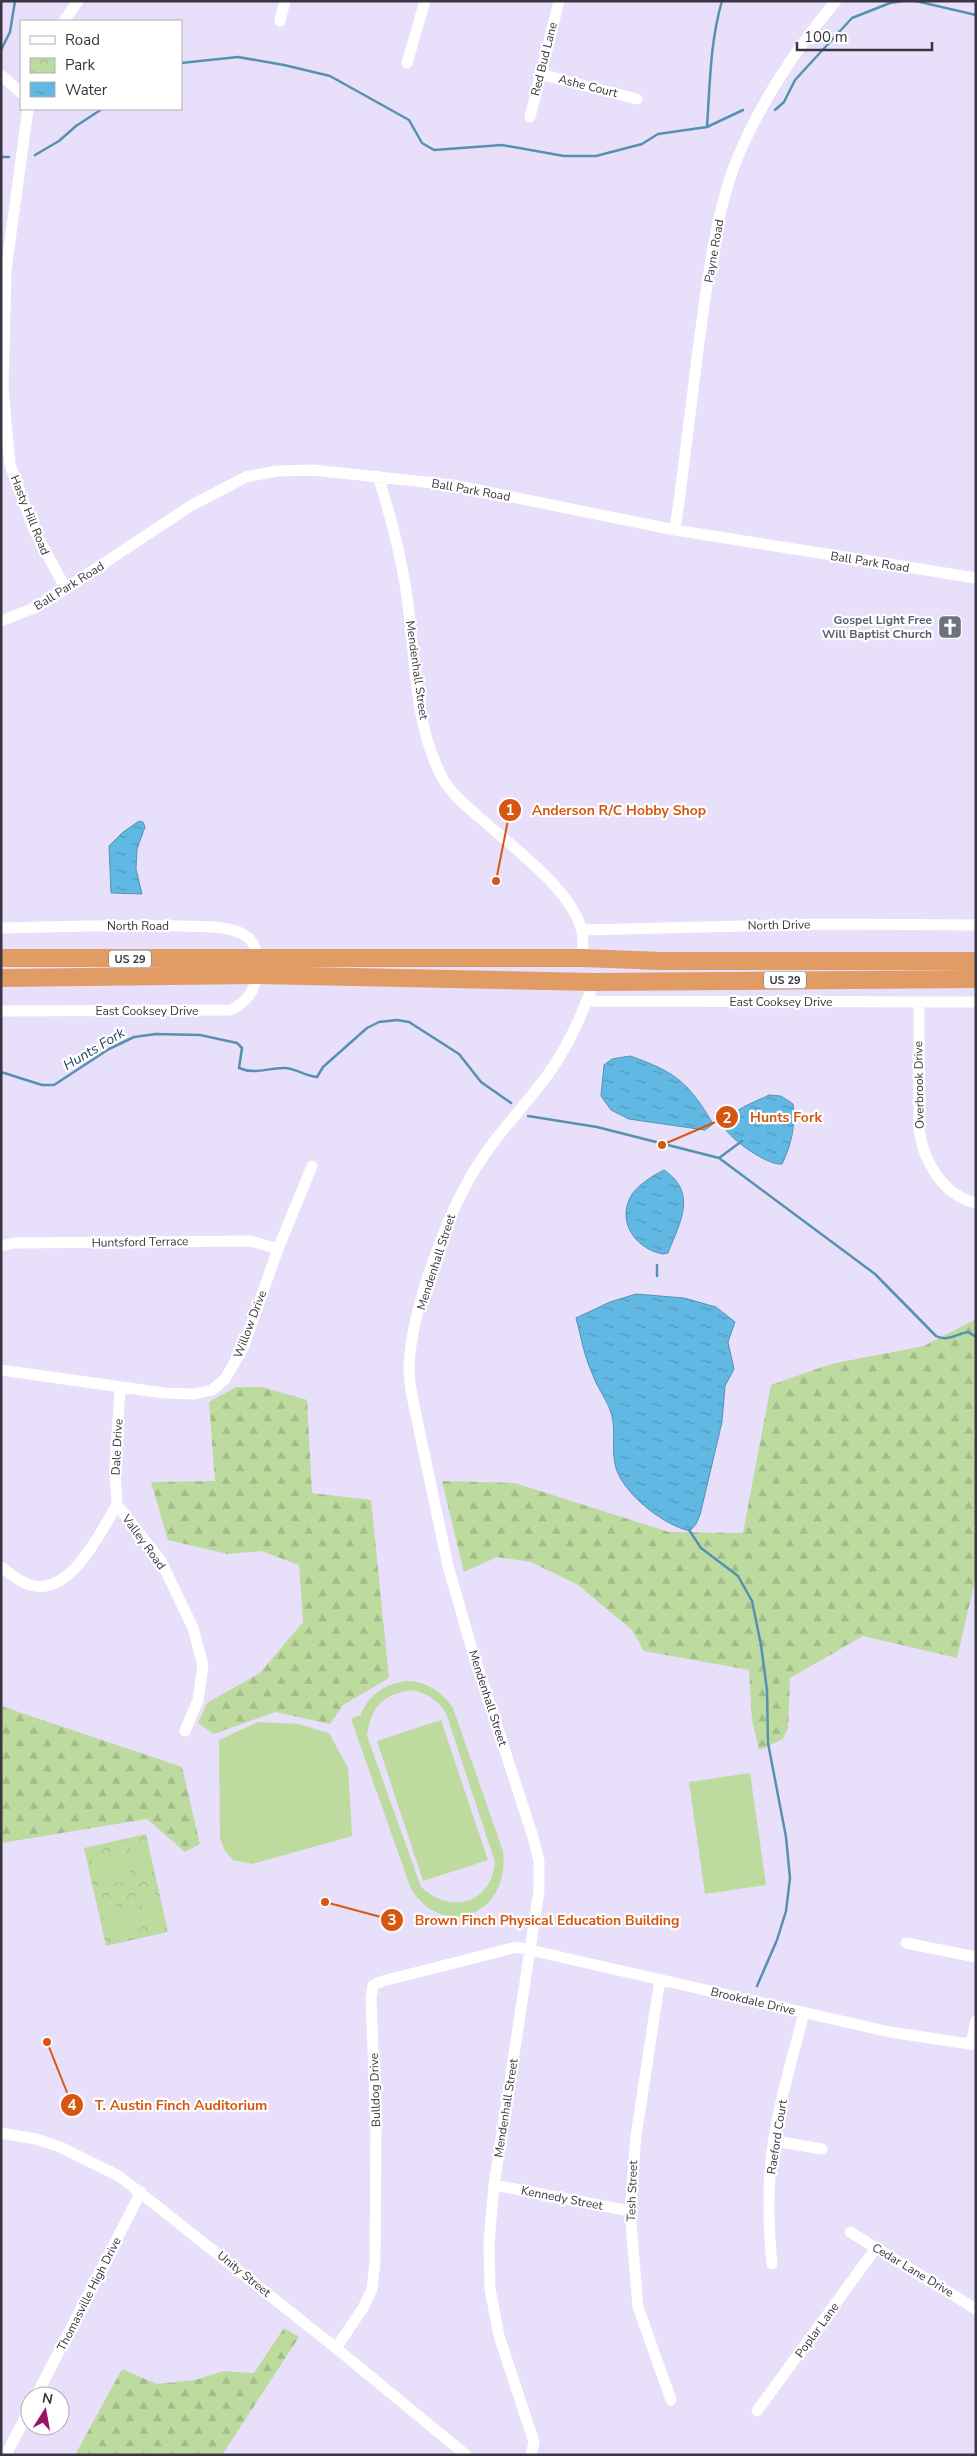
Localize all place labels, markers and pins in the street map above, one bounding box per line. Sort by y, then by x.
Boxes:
place label: Gospel Light Free Will Baptist Church [822,612,932,642]
church icon: Gospel Light Free Will Baptist Church [937,614,963,640]
callout: Anderson R/C Hobby Shop [497,796,717,825]
callout: Hunts Fork [715,1103,832,1132]
callout: Brown Finch Physical Education Building [379,1905,689,1934]
callout: T. Austin Finch Auditorium [60,2090,277,2119]

